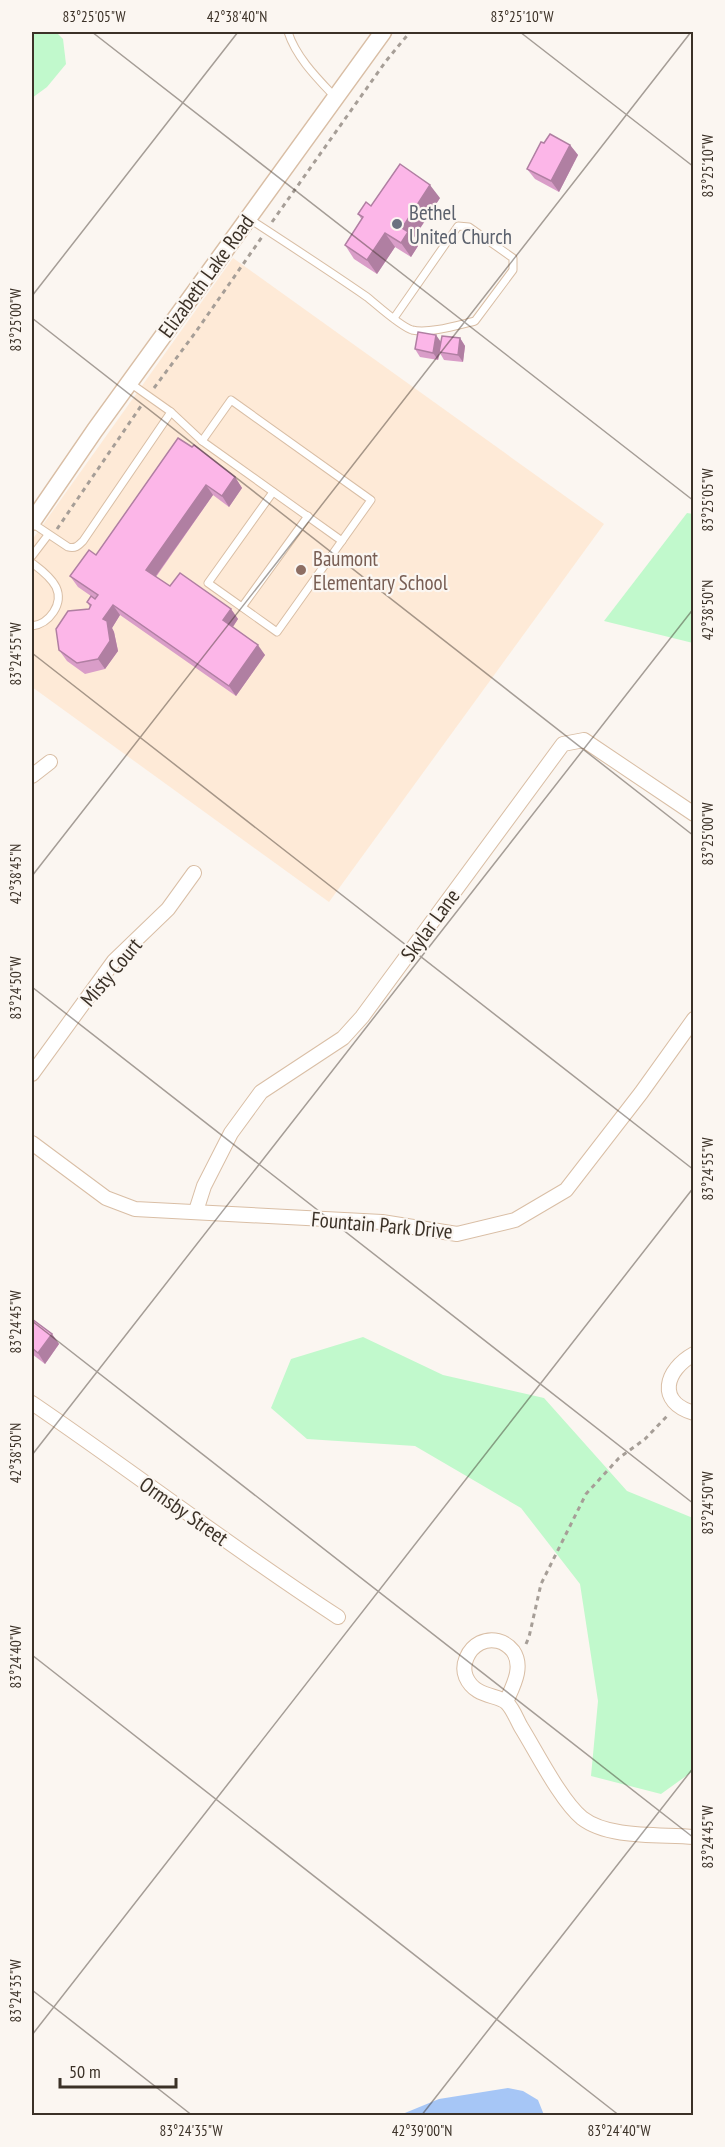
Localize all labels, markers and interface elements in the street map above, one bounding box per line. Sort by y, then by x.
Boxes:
text: 83°25'05"W [62,7,126,26]
text: 42°38'40"N [207,7,267,26]
text: 83°25'10"W [490,7,554,26]
text: 83°25'10"W [698,134,717,198]
place label: Bethel United Church [409,199,512,250]
street label: Elizabeth Lake Road [152,209,260,343]
marker: Bethel United Church [390,217,404,231]
text: 83°25'00"W [6,288,25,352]
text: 83°25'05"W [698,468,717,532]
place label: Baumont Elementary School [313,545,448,596]
marker: Baumont Elementary School [294,563,308,577]
text: 42°38'50"N [698,580,717,640]
text: 83°24'55"W [6,622,25,686]
text: 83°25'00"W [698,802,717,866]
text: 42°38'45"N [6,844,25,904]
street label: Skylar Lane [395,883,465,967]
street label: Misty Court [74,932,148,1012]
text: 83°24'50"W [6,956,25,1020]
text: 83°24'55"W [698,1137,717,1201]
street label: Fountain Park Drive [310,1205,454,1245]
text: 83°24'45"W [6,1290,25,1354]
text: 42°38'50"N [6,1423,25,1483]
street label: Ormsby Street [134,1471,234,1551]
text: 83°24'50"W [698,1471,717,1535]
text: 83°24'40"W [6,1625,25,1689]
text: 83°24'45"W [698,1805,717,1869]
text: 83°24'35"W [6,1959,25,2023]
scale bar [60,2051,176,2089]
text: 50 m [69,2060,101,2083]
text: 83°24'35"W [159,2121,223,2140]
text: 42°39'00"N [392,2121,452,2140]
text: 83°24'40"W [587,2121,651,2140]

